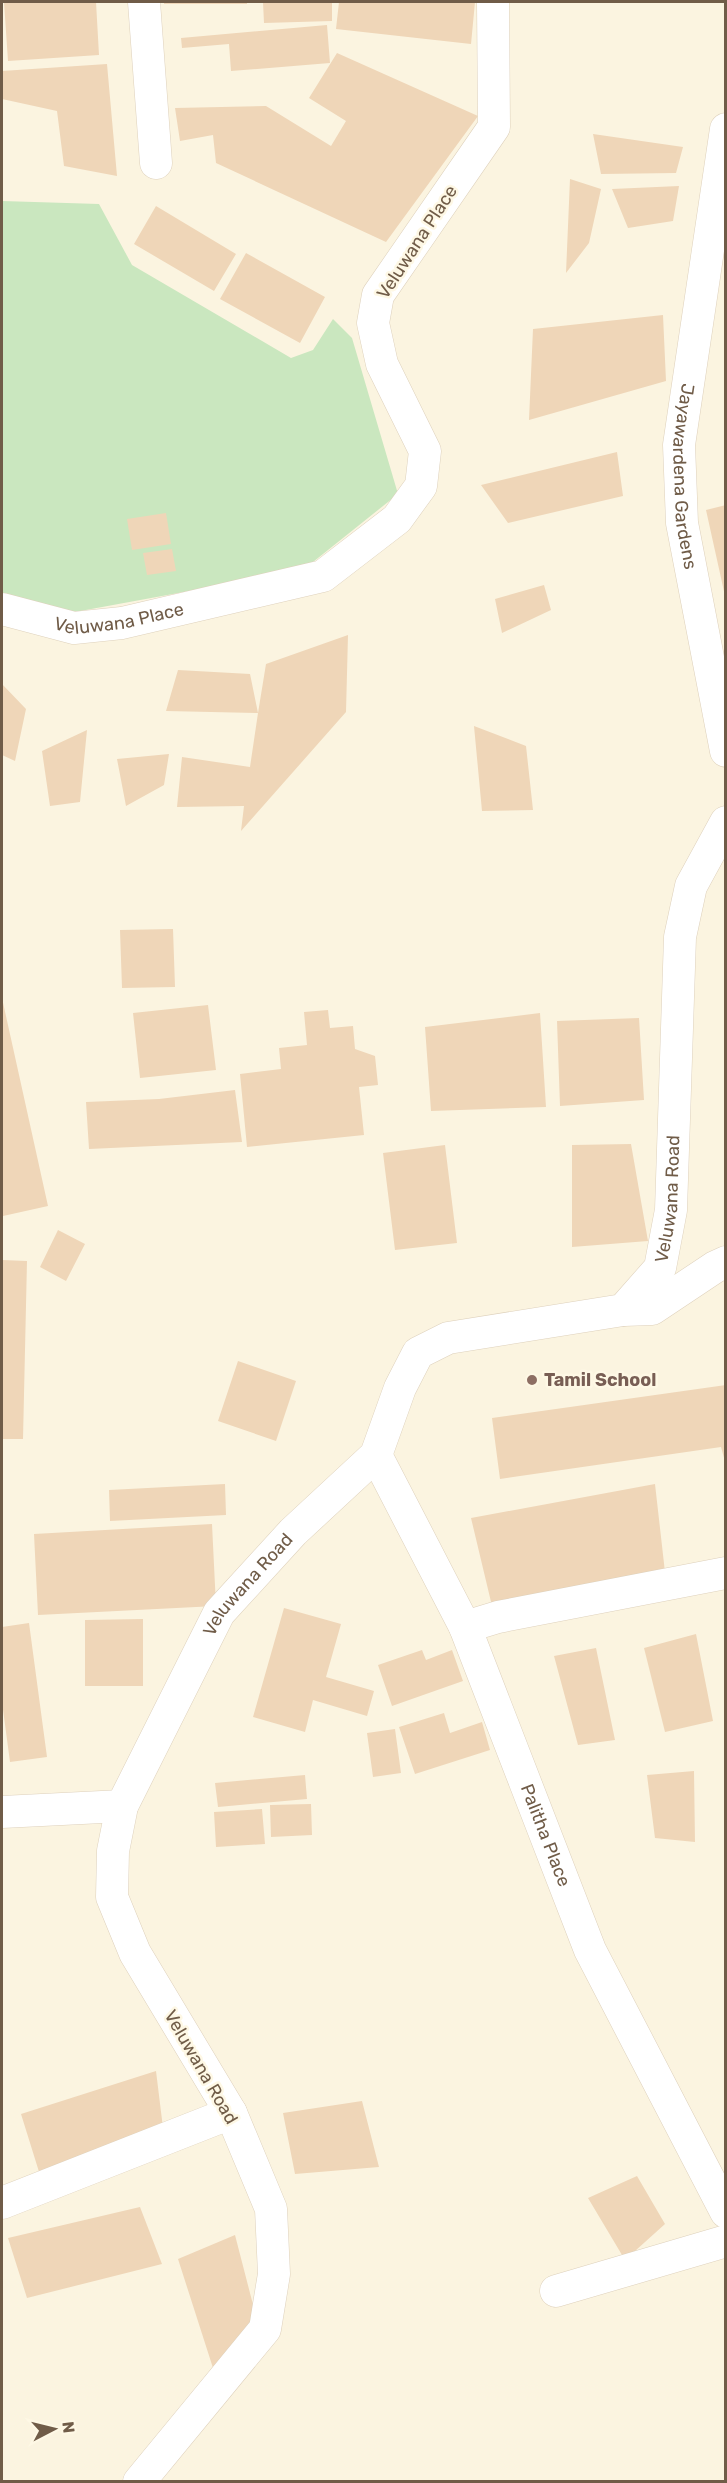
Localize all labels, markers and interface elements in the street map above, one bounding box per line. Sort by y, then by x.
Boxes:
street label: Veluwana Place [372,181,462,303]
street label: Jayawardena Gardens [668,382,702,571]
street label: Veluwana Place [52,598,186,639]
street label: Veluwana Road [650,1135,684,1265]
place label: Tamil School [544,1369,656,1391]
marker: Tamil School [525,1373,539,1387]
street label: Veluwana Road [198,1529,297,1640]
street label: Palitha Place [516,1781,575,1890]
street label: Veluwana Road [159,2006,243,2128]
north arrow [24,2399,84,2459]
text: N [58,2420,79,2434]

